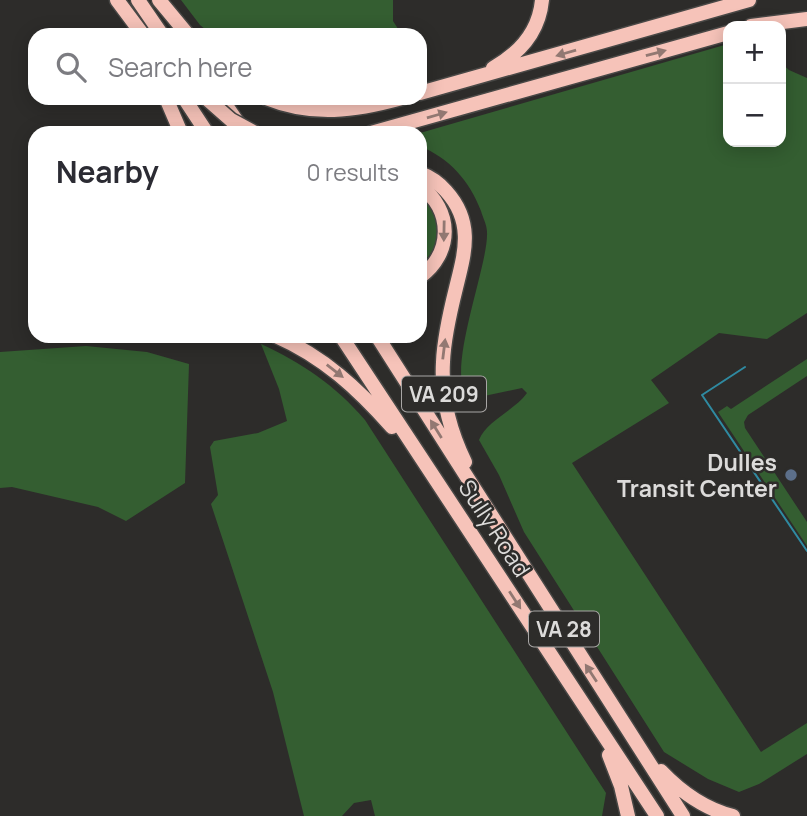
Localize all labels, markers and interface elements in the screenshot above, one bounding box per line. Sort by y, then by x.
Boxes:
map controls [723,21,786,147]
button: + [723,21,786,84]
search box [28,28,427,105]
one-way arrow [645,47,666,57]
icon: search [52,48,90,86]
one-way arrow [555,48,576,58]
text: Search here [108,49,253,85]
button: − [723,84,786,147]
one-way arrow [426,109,447,119]
text: Nearby [56,151,159,192]
text: 0 results [306,156,399,188]
one-way arrow [439,221,450,243]
one-way arrow [439,338,450,360]
one-way arrow [326,363,344,377]
road number: VA 209 [402,376,486,412]
one-way arrow [430,420,443,439]
place label: Dulles Transit Center [617,446,777,504]
marker: Dulles Transit Center [783,467,799,483]
street label: Sully Road [452,473,538,583]
one-way arrow [508,590,521,610]
road number: VA 28 [529,612,599,646]
one-way arrow [585,663,598,683]

